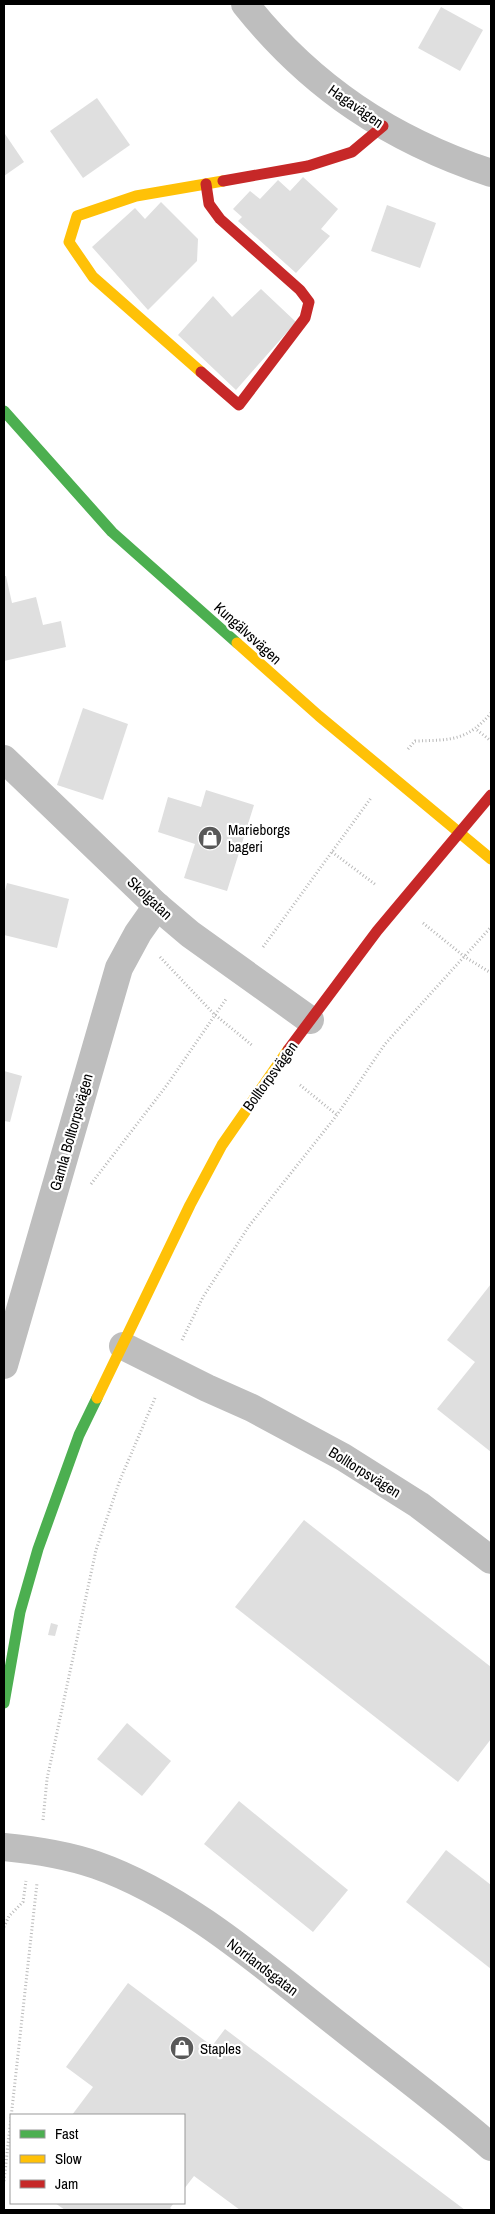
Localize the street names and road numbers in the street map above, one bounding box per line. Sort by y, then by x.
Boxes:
street label: Hagavägen [324,79,388,133]
street label: Kungälvsvägen [210,597,286,669]
street label: Skolgatan [123,872,177,924]
street label: Bolltorpsvägen [238,1037,302,1115]
street label: Gamla Bolltorpsvägen [44,1071,98,1193]
street label: Bolltorpsvägen [325,1442,405,1502]
street label: Norrlandsgatan [223,1933,303,2001]

